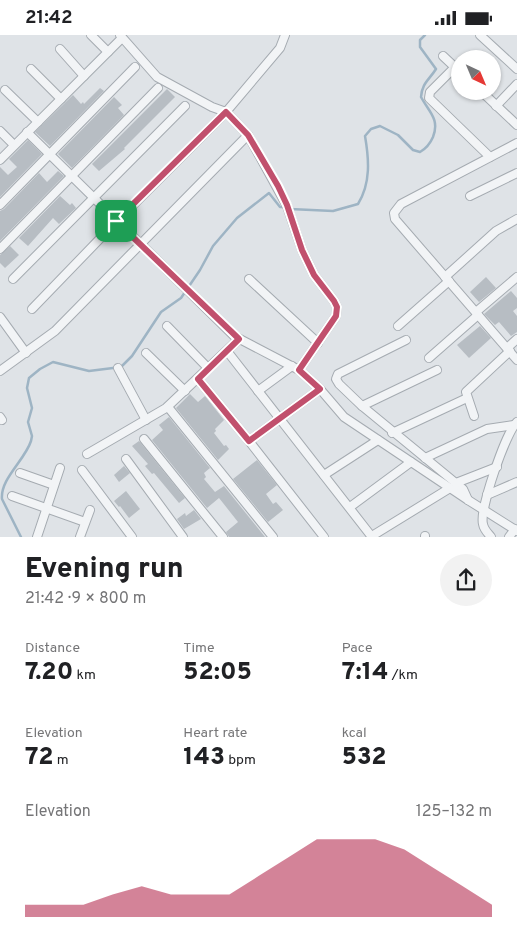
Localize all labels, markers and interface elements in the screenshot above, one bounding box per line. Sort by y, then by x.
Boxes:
text: 21:42 [25,6,73,30]
north arrow [451,50,501,100]
map controls [451,50,501,100]
pin [95,200,137,242]
icon: arrive [102,207,130,235]
text: Evening run [25,552,184,588]
button: share [440,554,492,606]
text: 21:42 · 9 × 800 m [25,589,146,609]
text: Distance [25,640,80,657]
text: Time [183,640,215,657]
text: Pace [342,640,372,657]
text: 7.20 [25,657,73,689]
text: 52:05 [183,657,252,689]
text: 7:14 [342,657,388,689]
text: km [73,667,96,684]
text: /km [388,667,418,684]
text: Elevation [25,725,83,742]
text: Heart rate [183,725,247,742]
text: kcal [342,725,367,742]
text: 72 [25,742,53,774]
text: 143 [183,742,225,774]
text: 532 [342,742,387,774]
text: m [53,752,69,769]
text: bpm [225,752,256,769]
text: Elevation [25,802,91,822]
text: 125–132 m [416,802,492,822]

